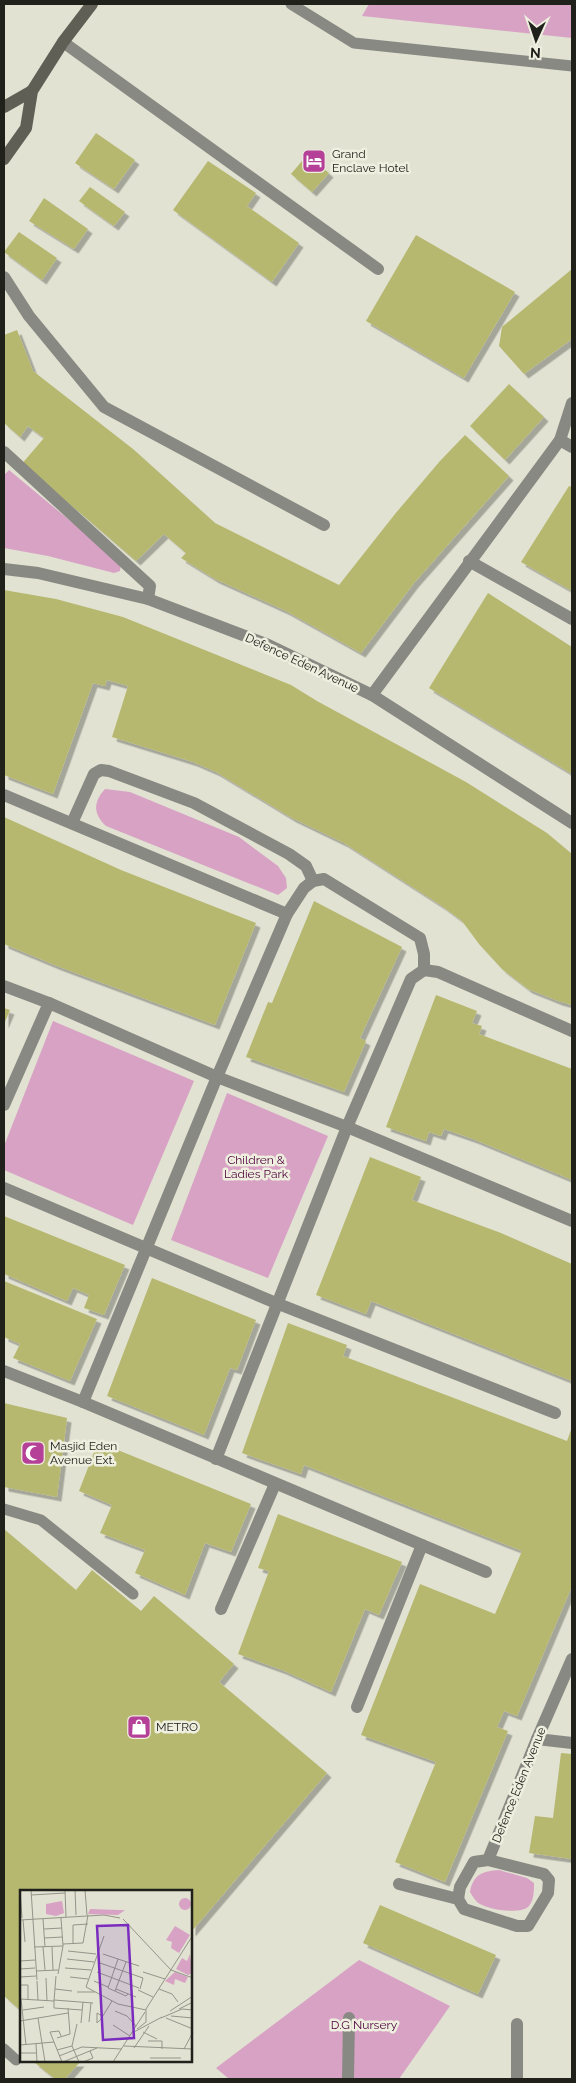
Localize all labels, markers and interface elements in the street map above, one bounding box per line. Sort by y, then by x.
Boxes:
north arrow [511,15,561,65]
text: N [530,45,541,61]
place label: Grand Enclave Hotel [332,147,409,175]
hotel icon: Grand Enclave Hotel [301,148,327,174]
street label: Defence Eden Avenue [243,631,361,695]
park label: Children & Ladies Park [224,1153,289,1181]
place label: Masjid Eden Avenue Ext. [50,1439,117,1467]
mosque icon: Masjid Eden Avenue Ext. [20,1440,46,1466]
shop icon: METRO [126,1714,152,1740]
place label: METRO [156,1720,198,1734]
street label: Defence Eden Avenue [489,1725,549,1845]
inset map [20,1890,192,2063]
park label: D.G Nursery [331,2018,398,2032]

